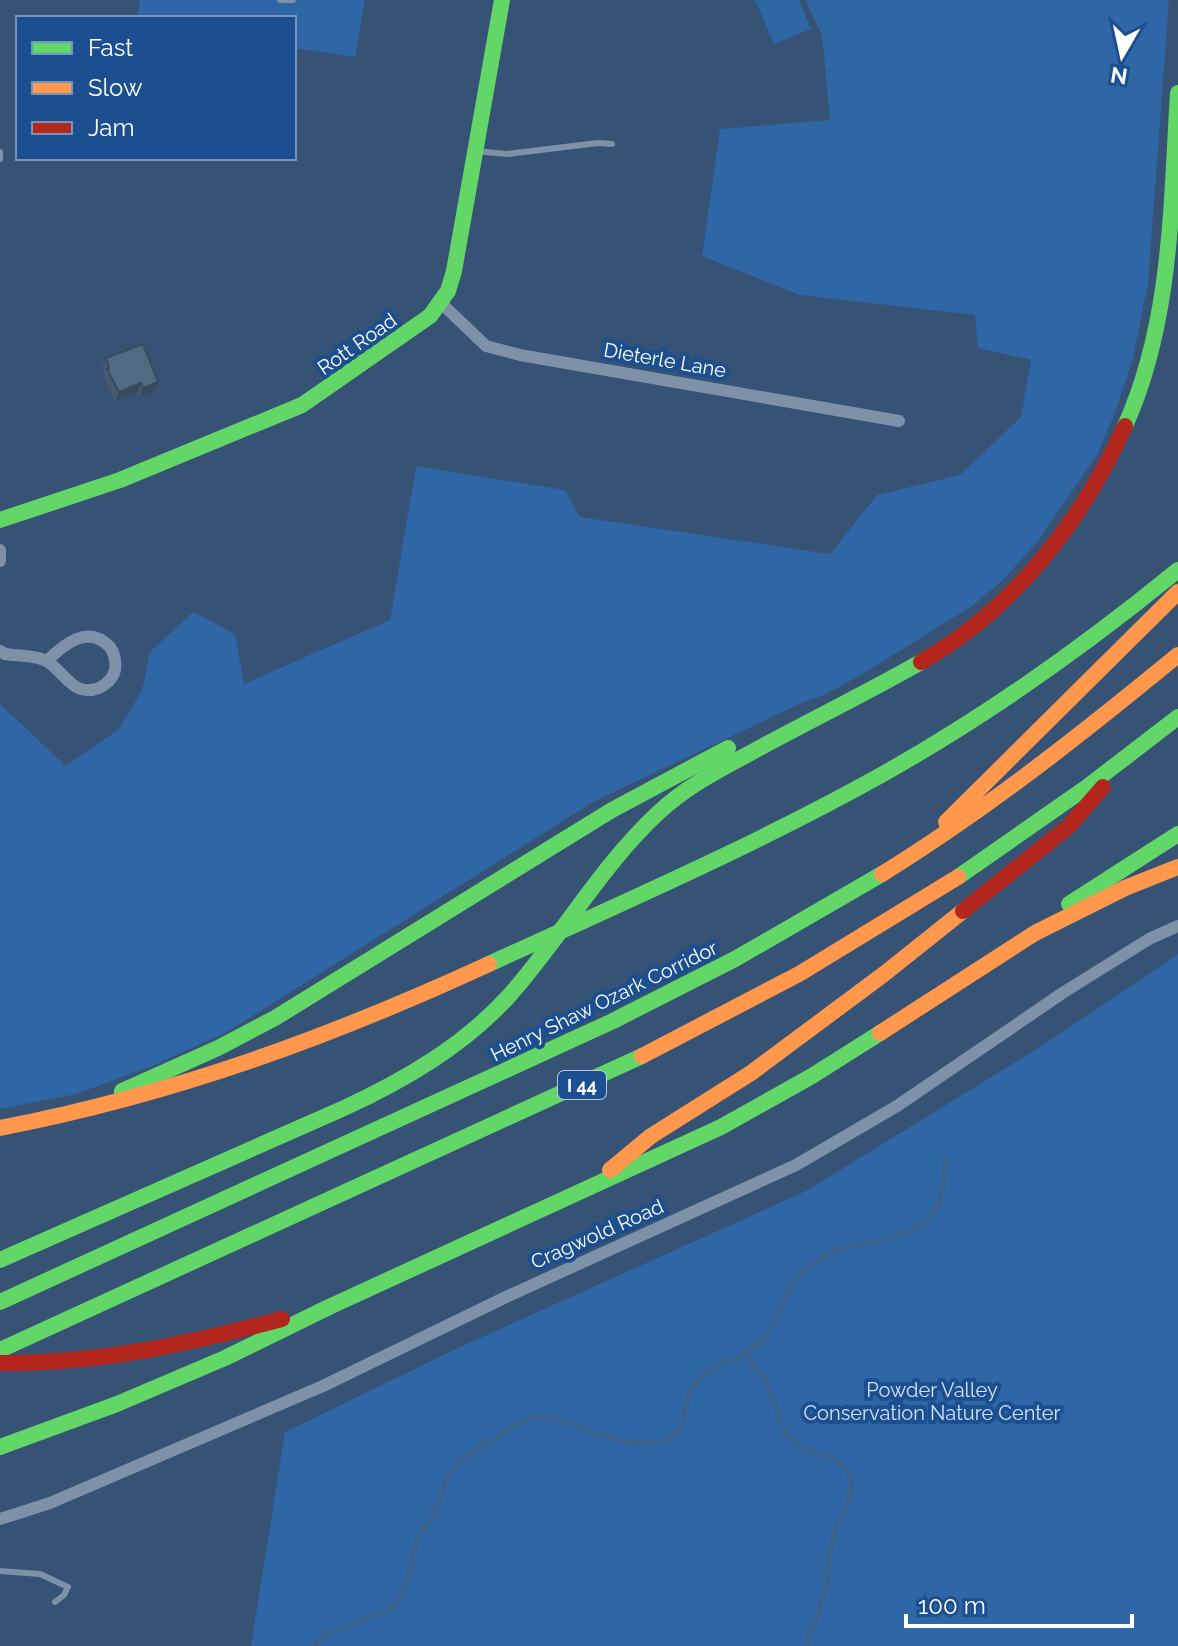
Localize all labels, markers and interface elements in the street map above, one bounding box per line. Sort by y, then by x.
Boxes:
legend [16,16,296,160]
north arrow [1082,16,1162,96]
text: Fast [88,33,133,62]
text: N [1109,62,1129,90]
text: Slow [88,73,143,102]
text: Jam [88,113,134,142]
street label: Rott Road [313,308,401,380]
street label: Dieterle Lane [602,337,728,383]
street label: Henry Shaw Ozark Corridor [487,936,721,1066]
road number: I 44 [558,1071,606,1099]
street label: Cragwold Road [527,1194,667,1274]
park label: Powder Valley Conservation Nature Center [803,1378,1061,1425]
scale bar [906,1578,1132,1628]
text: 100 m [918,1591,986,1620]

